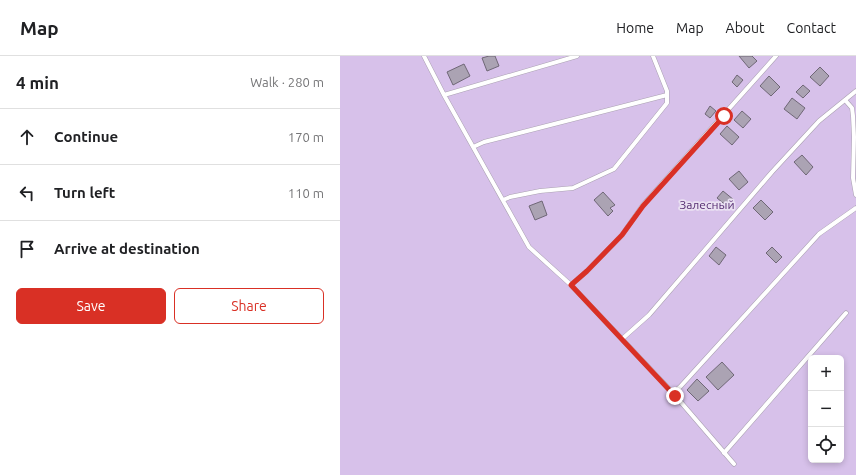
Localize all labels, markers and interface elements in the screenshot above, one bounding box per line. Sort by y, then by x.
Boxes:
text: Map [20,17,59,39]
text: Home [616,20,654,36]
text: Map [676,20,704,36]
text: About [726,20,765,36]
text: Contact [787,20,836,36]
text: 4 min [16,73,59,92]
text: Walk · 280 m [250,75,324,89]
route start [715,107,733,125]
icon: ahead [16,126,38,148]
text: Continue [54,128,118,145]
text: 170 m [288,130,324,144]
icon: left [16,182,38,204]
text: Turn left [54,184,115,201]
text: 110 m [288,186,324,200]
park label: Залесный [679,198,735,211]
icon: arrive [16,238,38,260]
text: Arrive at destination [54,240,200,257]
button: Save [16,288,166,324]
button: Share [174,288,324,324]
map controls [808,355,844,463]
button: + [808,355,844,391]
route end [666,387,684,405]
button: − [808,391,844,427]
button: locate [808,427,844,463]

